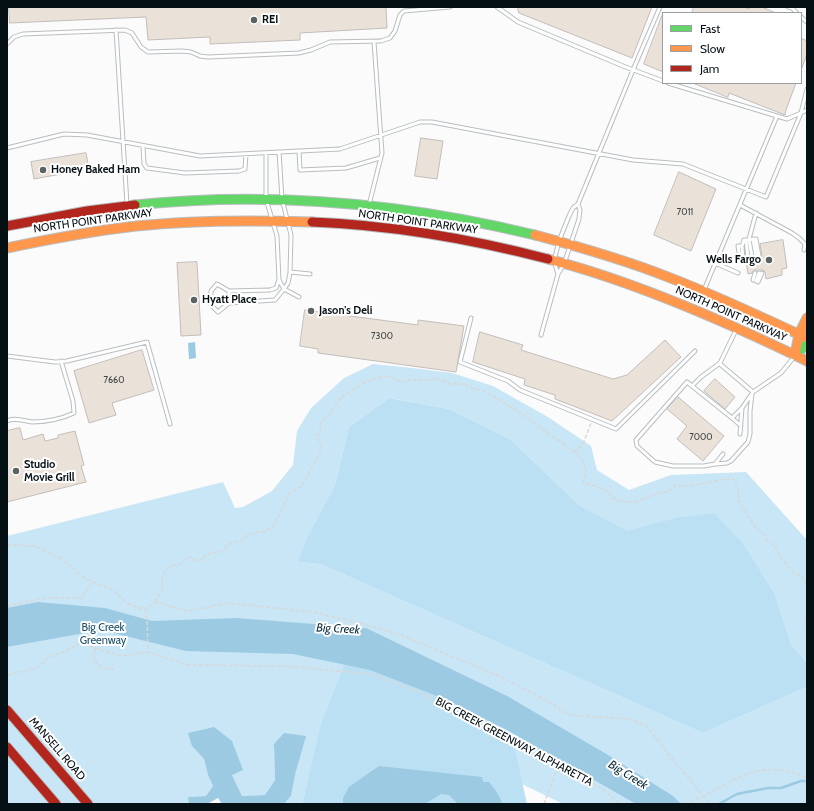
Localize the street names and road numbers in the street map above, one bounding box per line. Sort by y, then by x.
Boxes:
street label: NORTH POINT PARKWAY [33,206,153,236]
street label: NORTH POINT PARKWAY [358,207,478,237]
street label: NORTH POINT PARKWAY [673,284,789,344]
street label: BIG CREEK GREENWAY ALPHARETTA [433,695,595,789]
street label: MANSELL ROAD [26,715,88,783]

